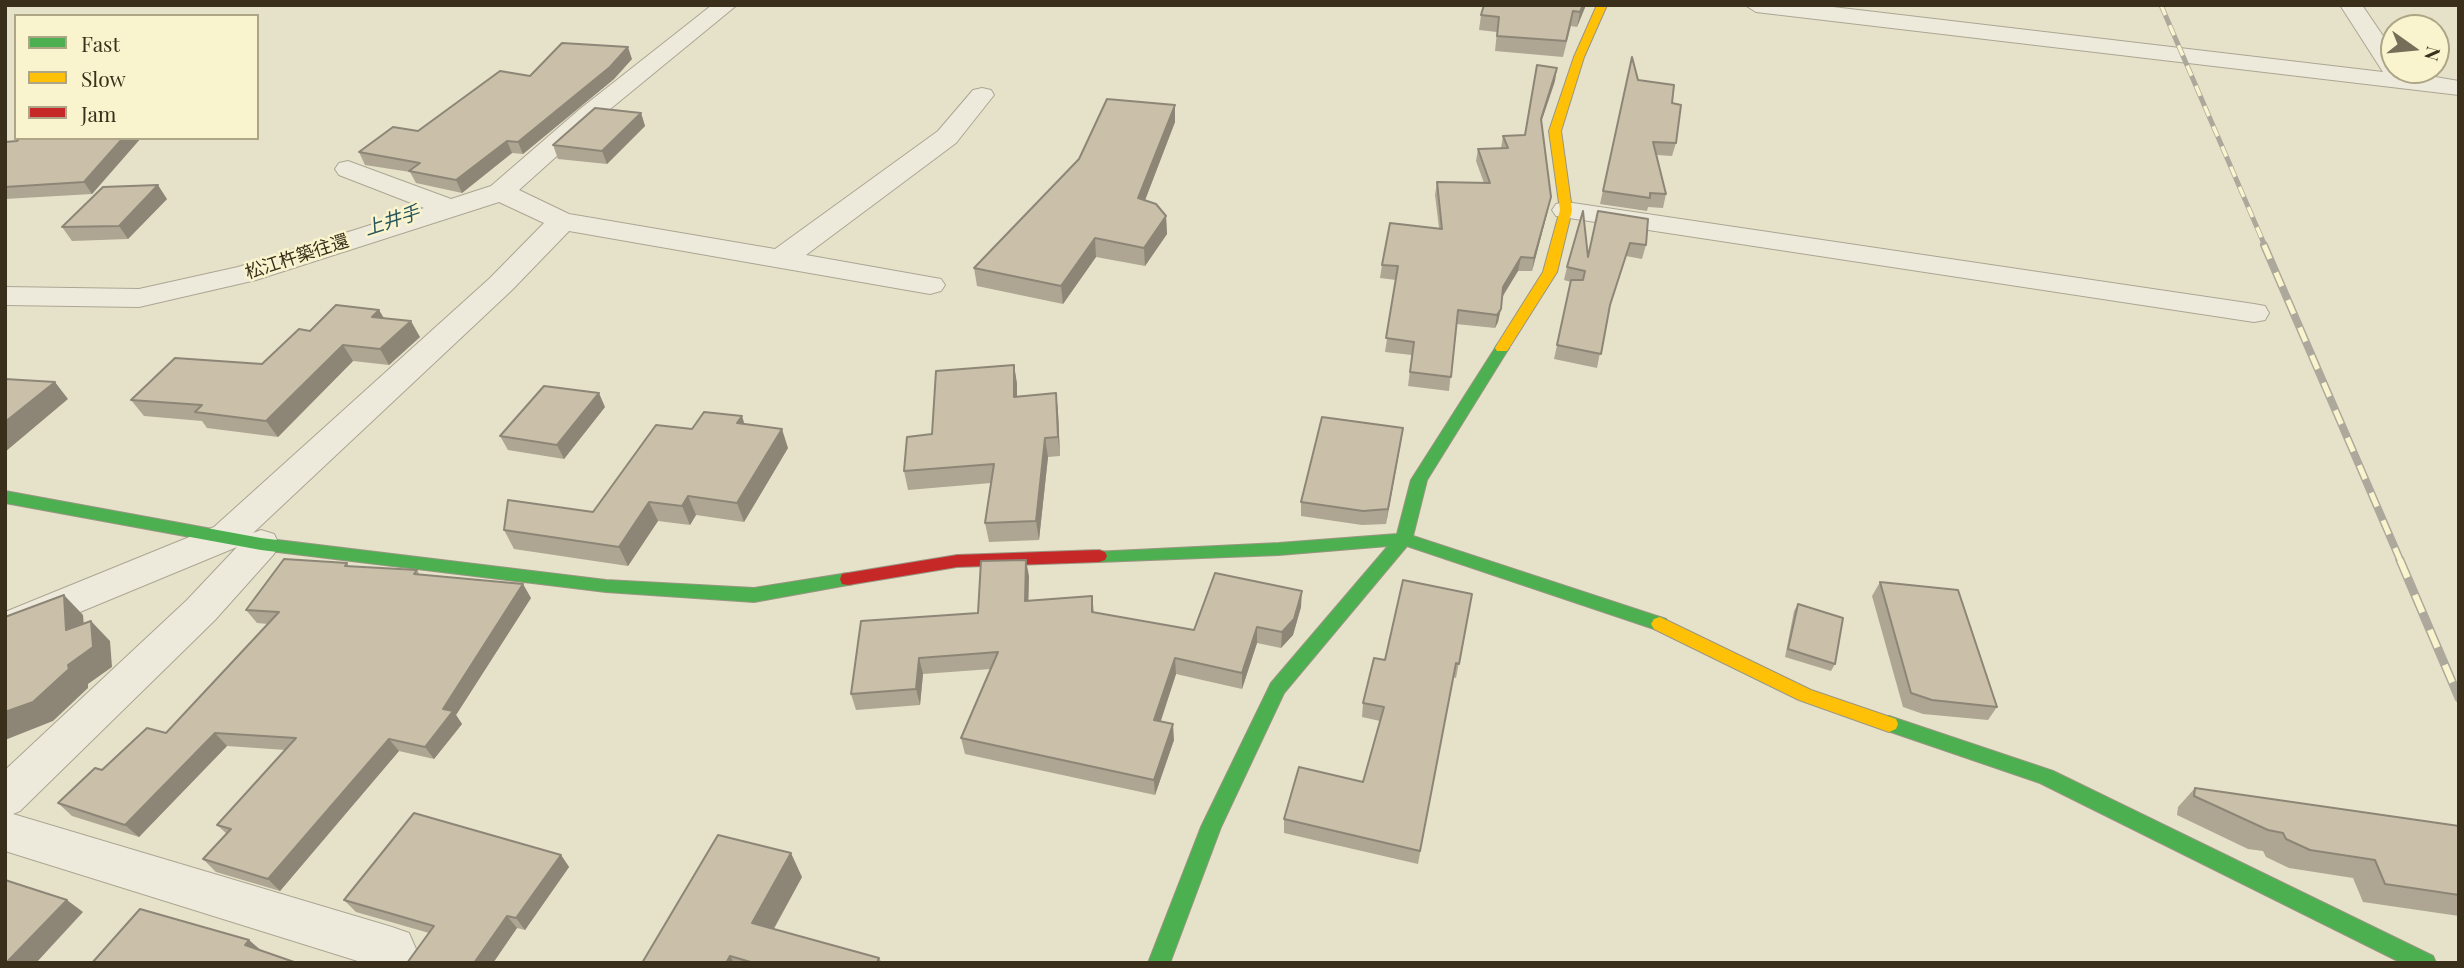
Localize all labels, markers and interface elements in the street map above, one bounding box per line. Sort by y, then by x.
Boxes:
legend [14,14,259,140]
north arrow [2380,14,2450,84]
text: Fast [81,29,120,57]
text: N [2419,44,2448,64]
text: Slow [81,64,126,92]
text: Jam [81,99,117,127]
water label: 上井手 [361,201,423,241]
street label: 松江杵築往還 [242,230,352,284]

